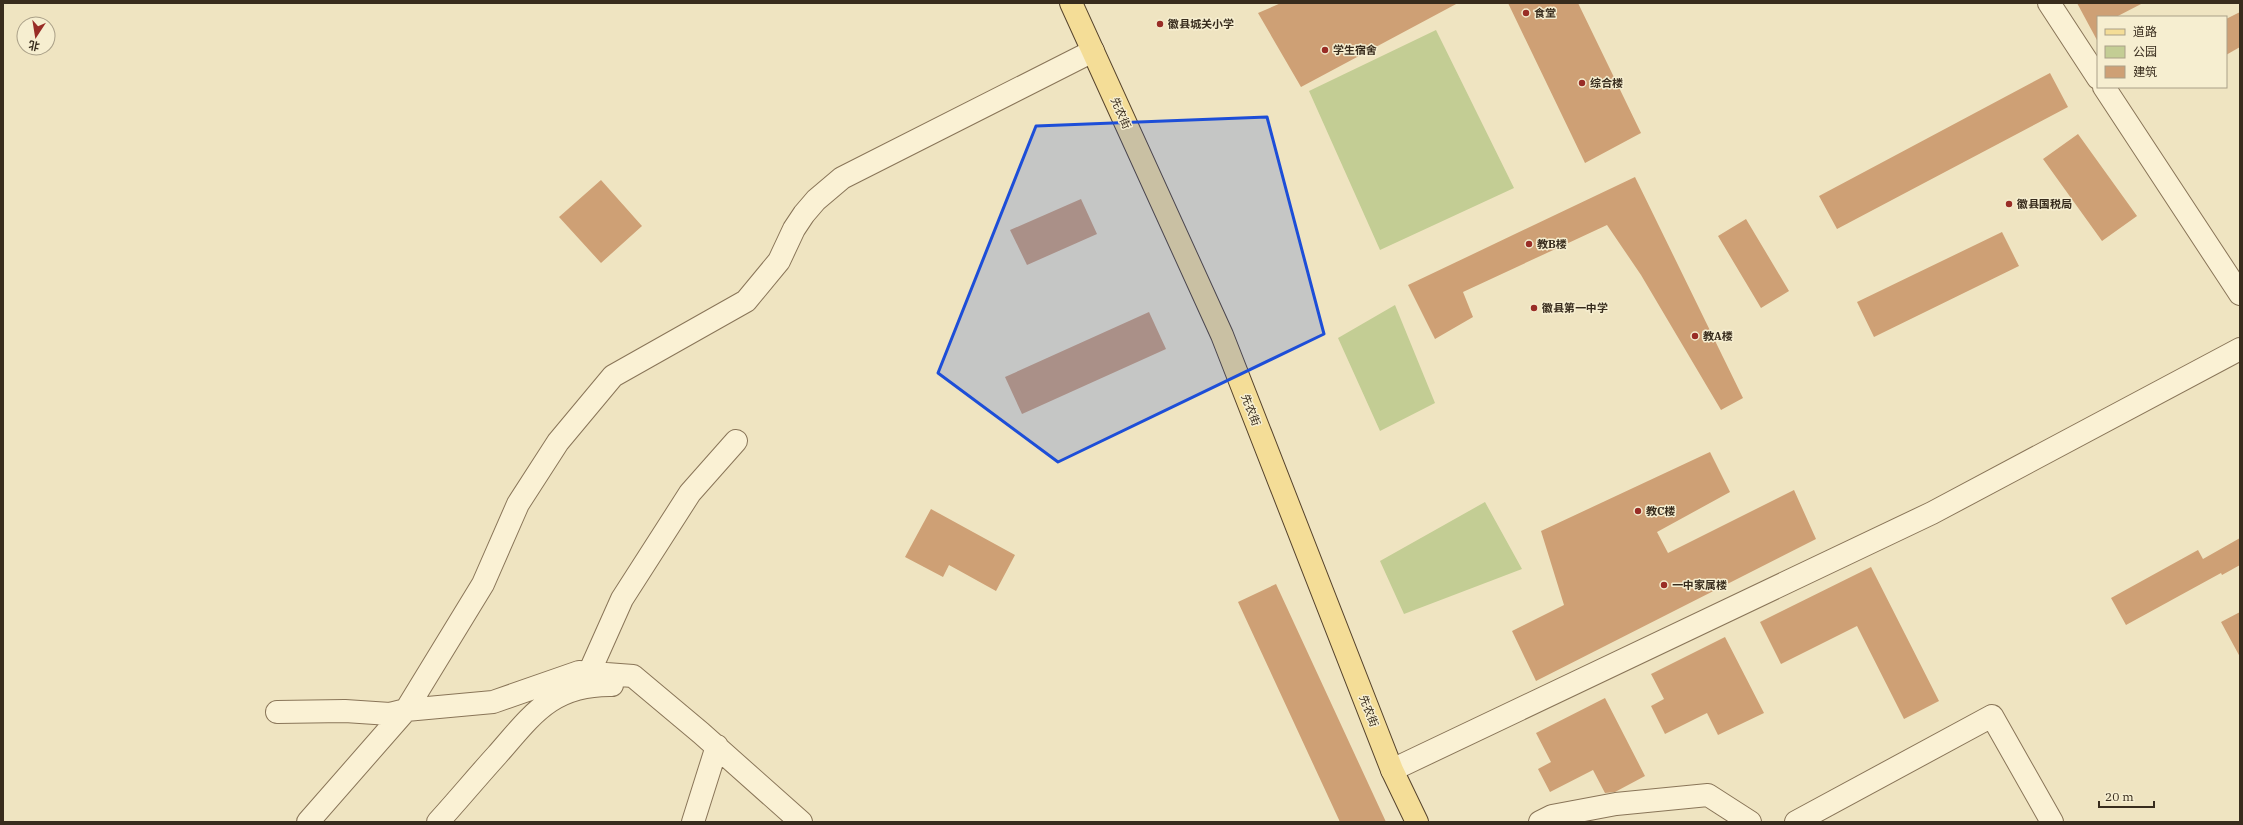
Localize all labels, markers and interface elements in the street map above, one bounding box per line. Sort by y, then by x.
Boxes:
place label: 食堂 [1534,6,1556,20]
marker: 食堂 [1521,8,1531,18]
north arrow [16,16,56,56]
legend [2097,16,2227,88]
place label: 徽县城关小学 [1167,17,1234,31]
marker: 徽县城关小学 [1155,19,1165,29]
text: 道路 [2133,24,2157,39]
text: 北 [27,38,41,54]
place label: 学生宿舍 [1333,43,1377,57]
text: 公园 [2133,44,2157,59]
marker: 学生宿舍 [1320,45,1330,55]
text: 建筑 [2133,64,2157,79]
place label: 综合楼 [1590,76,1623,90]
marker: 综合楼 [1577,78,1587,88]
street label: 先农街 [1108,95,1134,131]
place label: 徽县国税局 [2016,197,2072,211]
marker: 徽县国税局 [2004,199,2014,209]
place label: 教B楼 [1537,237,1567,251]
marker: 教B楼 [1524,239,1534,249]
place label: 徽县第一中学 [1541,301,1608,315]
marker: 徽县第一中学 [1529,303,1539,313]
place label: 教A楼 [1703,329,1733,343]
marker: 教A楼 [1690,331,1700,341]
street label: 先农街 [1239,392,1263,428]
place label: 教C楼 [1646,504,1675,518]
marker: 教C楼 [1633,506,1643,516]
place label: 一中家属楼 [1672,578,1727,592]
marker: 一中家属楼 [1659,580,1669,590]
street label: 先农街 [1357,693,1381,729]
scale bar [2099,783,2154,809]
text: 20 m [2105,789,2134,804]

